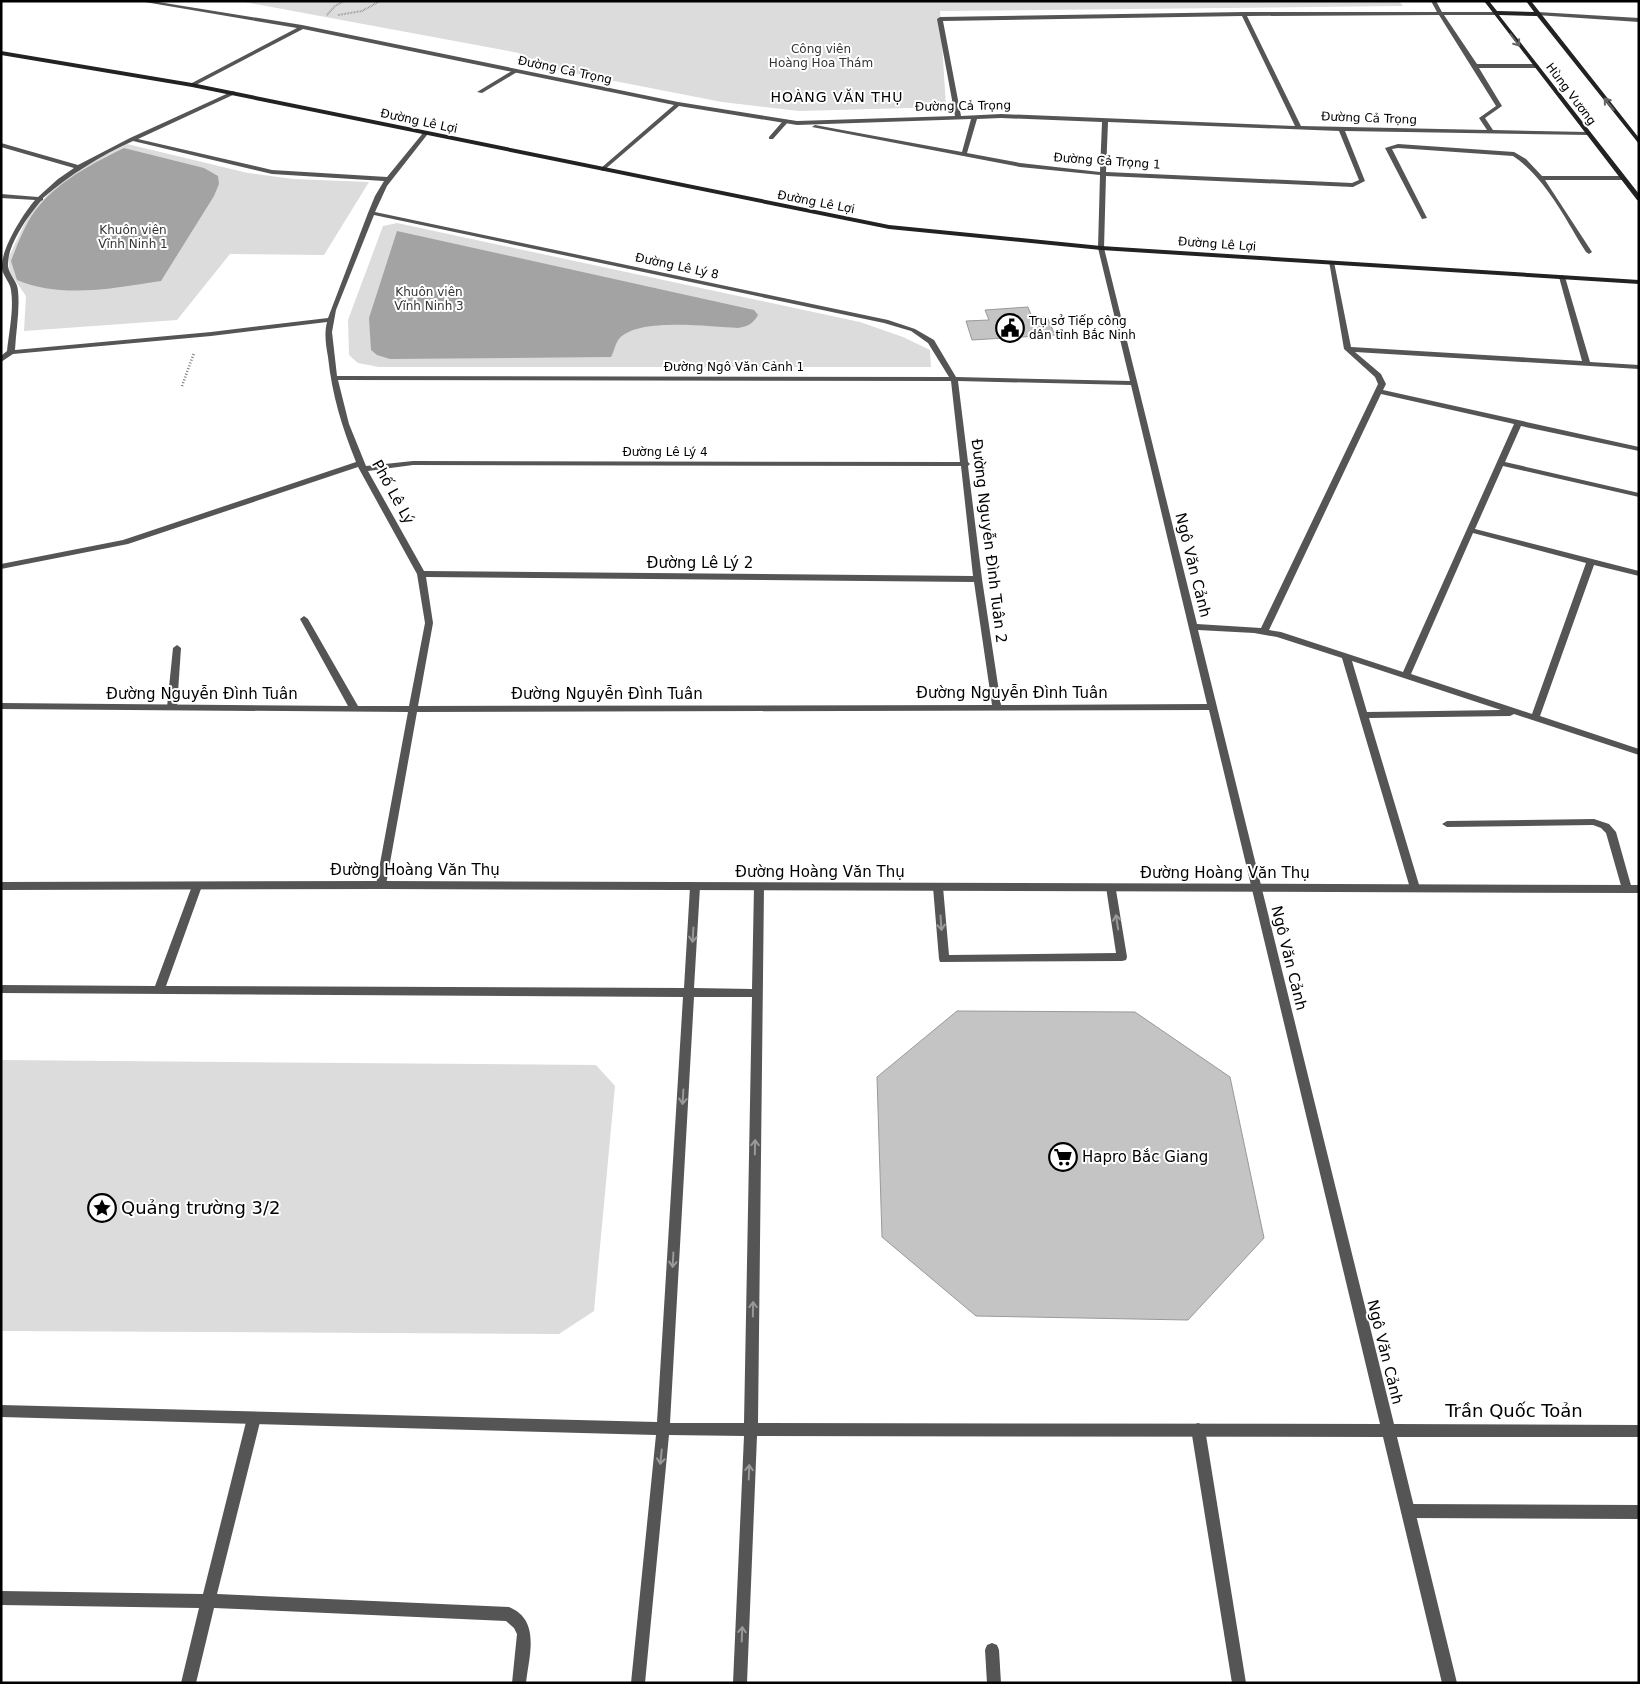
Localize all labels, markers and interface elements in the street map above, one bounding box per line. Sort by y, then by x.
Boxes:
one-way arrow [1510,33,1521,46]
park label: Công viên Hoàng Hoa Thám [769,42,873,70]
street label: Đường Cả Trọng [517,53,613,87]
street label: Hùng Vương [1543,60,1599,128]
district label: HOÀNG VĂN THỤ [770,88,904,105]
street label: Đường Cả Trọng [915,98,1011,114]
one-way arrow [1603,98,1614,111]
street label: Đường Lê Lợi [379,106,459,136]
street label: Đường Cả Trọng [1321,109,1417,127]
street label: Đường Cả Trọng 1 [1053,150,1161,172]
street label: Đường Lê Lợi [776,188,856,216]
park label: Khuôn viên Vĩnh Ninh 1 [98,223,168,251]
street label: Đường Lê Lợi [1177,234,1257,254]
street label: Đường Lê Lý 8 [634,250,720,282]
park label: Khuôn viên Vĩnh Ninh 3 [394,285,464,313]
public building icon: Trụ sở Tiếp công dân tỉnh Bắc Ninh [995,313,1025,343]
place label: Trụ sở Tiếp công dân tỉnh Bắc Ninh [1028,314,1136,342]
street label: Đường Ngô Văn Cảnh 1 [664,360,804,374]
street label: Đường Nguyễn Đình Tuân 2 [968,438,1010,644]
street label: Đường Lê Lý 4 [622,445,708,459]
street label: Phố Lê Lý [368,457,418,527]
street label: Ngô Văn Cảnh [1171,511,1215,619]
street label: Đường Lê Lý 2 [647,554,753,572]
street label: Đường Nguyễn Đình Tuân [916,684,1108,702]
street label: Đường Nguyễn Đình Tuân [106,685,298,703]
street label: Đường Nguyễn Đình Tuân [511,685,703,703]
street label: Đường Hoàng Văn Thụ [330,861,500,879]
street label: Đường Hoàng Văn Thụ [735,863,905,881]
street label: Đường Hoàng Văn Thụ [1140,864,1310,882]
street label: Ngô Văn Cảnh [1267,904,1311,1012]
one-way arrow [936,915,946,931]
one-way arrow [1111,915,1121,931]
one-way arrow [688,927,697,943]
one-way arrow [679,1089,688,1105]
one-way arrow [750,1139,760,1156]
supermarket icon: Hapro Bắc Giang [1048,1142,1078,1172]
place label: Hapro Bắc Giang [1082,1148,1208,1166]
place icon: Quảng trường 3/2 [87,1193,117,1223]
place label: Quảng trường 3/2 [121,1197,281,1218]
one-way arrow [669,1251,678,1267]
street label: Ngô Văn Cảnh [1363,1298,1407,1406]
one-way arrow [748,1301,758,1318]
street label: Trần Quốc Toản [1444,1400,1583,1421]
one-way arrow [656,1448,665,1464]
one-way arrow [745,1464,754,1480]
one-way arrow [738,1626,747,1642]

